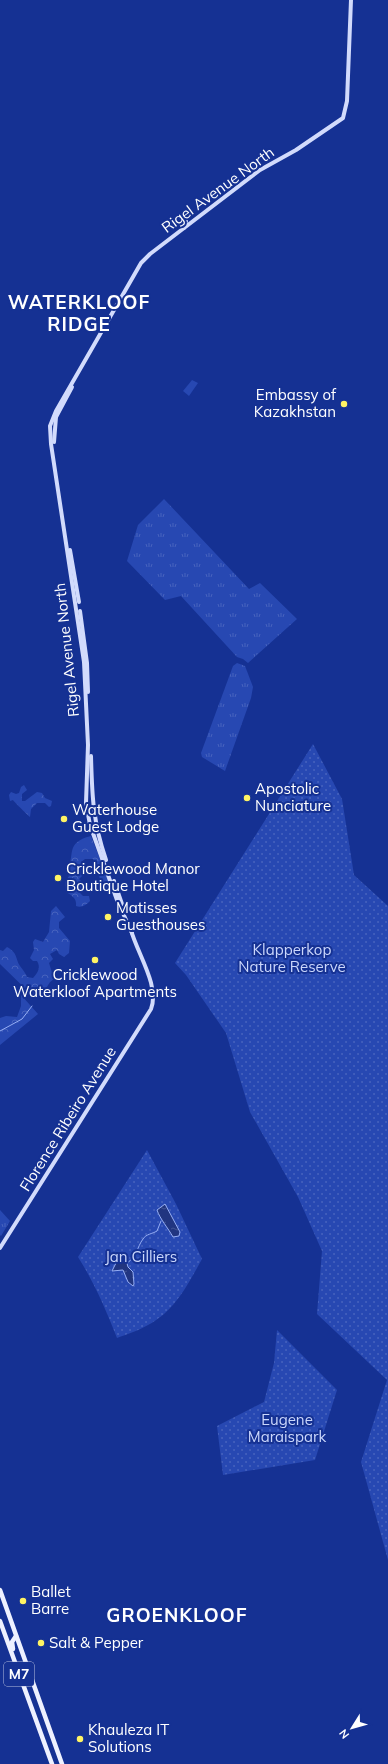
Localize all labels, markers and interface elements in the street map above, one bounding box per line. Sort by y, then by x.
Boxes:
street label: Rigel Avenue North [158,142,278,237]
district label: WATERKLOOF RIDGE [8,290,150,336]
place label: Embassy of Kazakhstan [254,385,337,421]
marker: Embassy of Kazakhstan [339,399,349,409]
street label: Rigel Avenue North [50,582,83,718]
place label: Apostolic Nunciature [255,779,331,815]
marker: Apostolic Nunciature [242,793,252,803]
place label: Waterhouse Guest Lodge [72,800,159,836]
marker: Waterhouse Guest Lodge [59,814,69,824]
place label: Cricklewood Manor Boutique Hotel [66,859,200,895]
marker: Cricklewood Manor Boutique Hotel [53,873,63,883]
place label: Matisses Guesthouses [116,898,205,934]
marker: Matisses Guesthouses [103,912,113,922]
park label: Klapperkop Nature Reserve [238,940,346,976]
marker: Cricklewood Waterkloof Apartments [90,955,100,965]
place label: Cricklewood Waterkloof Apartments [13,965,177,1001]
street label: Florence Ribeiro Avenue [15,1043,120,1195]
park label: Jan Cilliers [105,1247,177,1266]
park label: Eugene Maraispark [248,1410,326,1446]
place label: Ballet Barre [31,1582,71,1618]
marker: Ballet Barre [18,1596,28,1606]
district label: GROENKLOOF [106,1603,248,1627]
place label: Salt & Pepper [49,1633,144,1652]
marker: Salt & Pepper [36,1638,46,1648]
road number: M7 [4,1662,34,1686]
north arrow [332,1708,372,1748]
place label: Khauleza IT Solutions [88,1720,169,1756]
text: N [336,1726,352,1742]
marker: Khauleza IT Solutions [75,1734,85,1744]

